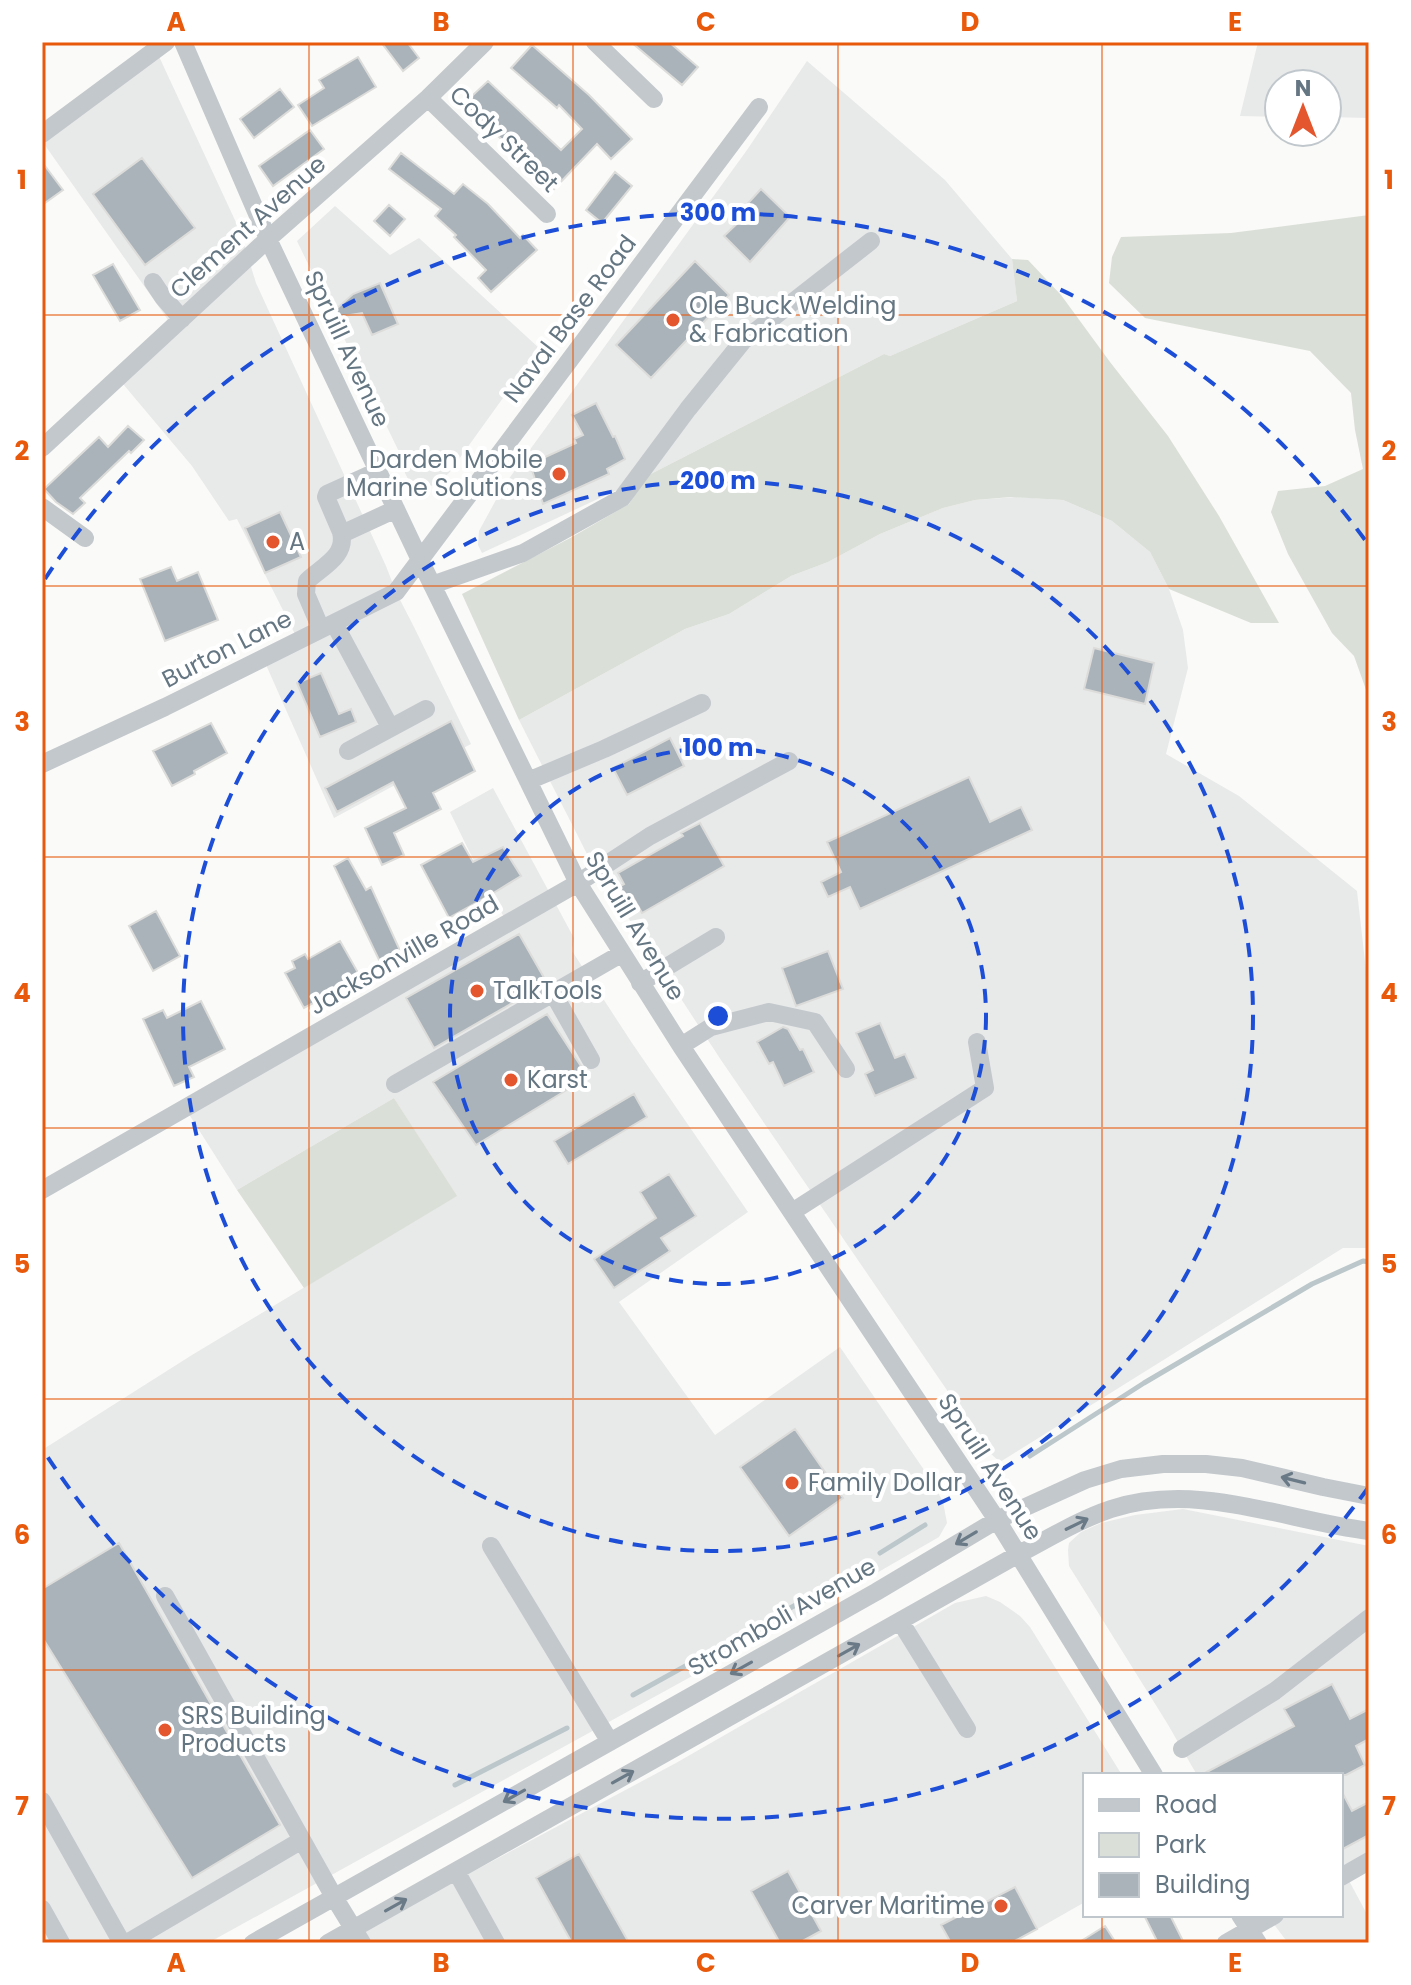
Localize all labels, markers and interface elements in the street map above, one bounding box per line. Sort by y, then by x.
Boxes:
text: A [166,4,186,40]
text: B [432,4,450,40]
text: C [696,4,716,40]
text: D [961,4,980,40]
text: E [1228,4,1242,40]
north arrow [1263,68,1343,148]
text: N [1295,73,1311,104]
street label: Cody Street [442,78,566,199]
street label: Clement Avenue [162,148,333,306]
text: 1 [17,162,27,198]
text: 1 [1384,162,1394,198]
text: 300 m [680,196,756,229]
street label: Naval Base Road [496,228,644,409]
street label: Spruill Avenue [297,265,398,432]
place label: Ole Buck Welding & Fabrication [689,289,896,350]
marker: Ole Buck Welding & Fabrication [664,311,682,329]
text: 2 [15,433,30,469]
text: 2 [1382,433,1397,469]
place label: Darden Mobile Marine Solutions [346,443,543,504]
text: 200 m [680,464,756,497]
marker: Darden Mobile Marine Solutions [550,465,568,483]
place label: A [289,525,305,558]
marker: A [264,533,282,551]
street label: Burton Lane [156,602,297,695]
text: 3 [14,704,30,740]
text: 3 [1381,704,1397,740]
text: 100 m [683,731,753,764]
street label: Spruill Avenue [578,845,693,1007]
street label: Jacksonville Road [303,887,505,1022]
place label: TalkTools [493,974,603,1007]
text: 4 [13,975,31,1011]
text: 4 [1380,975,1398,1011]
marker: TalkTools [468,982,486,1000]
centre of rings [704,1002,732,1030]
place label: Karst [527,1063,588,1096]
marker: Karst [502,1071,520,1089]
text: 5 [14,1246,30,1282]
text: 5 [1381,1246,1397,1282]
street label: Spruill Avenue [931,1387,1050,1547]
place label: Family Dollar [808,1466,962,1499]
one-way arrow [1280,1471,1306,1486]
marker: Family Dollar [783,1474,801,1492]
one-way arrow [1065,1516,1089,1531]
text: 6 [14,1517,30,1553]
text: 6 [1381,1517,1397,1553]
one-way arrow [955,1531,978,1547]
street label: Stromboli Avenue [682,1549,882,1684]
one-way arrow [837,1642,860,1658]
one-way arrow [730,1660,753,1676]
place label: SRS Building Products [181,1699,326,1760]
marker: SRS Building Products [156,1721,174,1739]
one-way arrow [611,1769,634,1785]
legend [1083,1773,1343,1917]
text: 7 [15,1788,29,1824]
one-way arrow [503,1788,526,1804]
text: Road [1155,1788,1217,1821]
text: 7 [1382,1788,1396,1824]
text: Park [1155,1828,1207,1861]
text: Building [1155,1868,1251,1901]
place label: Carver Maritime [792,1889,985,1922]
one-way arrow [384,1897,407,1913]
marker: Carver Maritime [992,1897,1010,1915]
text: A [166,1945,186,1981]
text: B [432,1945,450,1981]
text: C [696,1945,716,1981]
text: D [961,1945,980,1981]
text: E [1228,1945,1242,1981]

